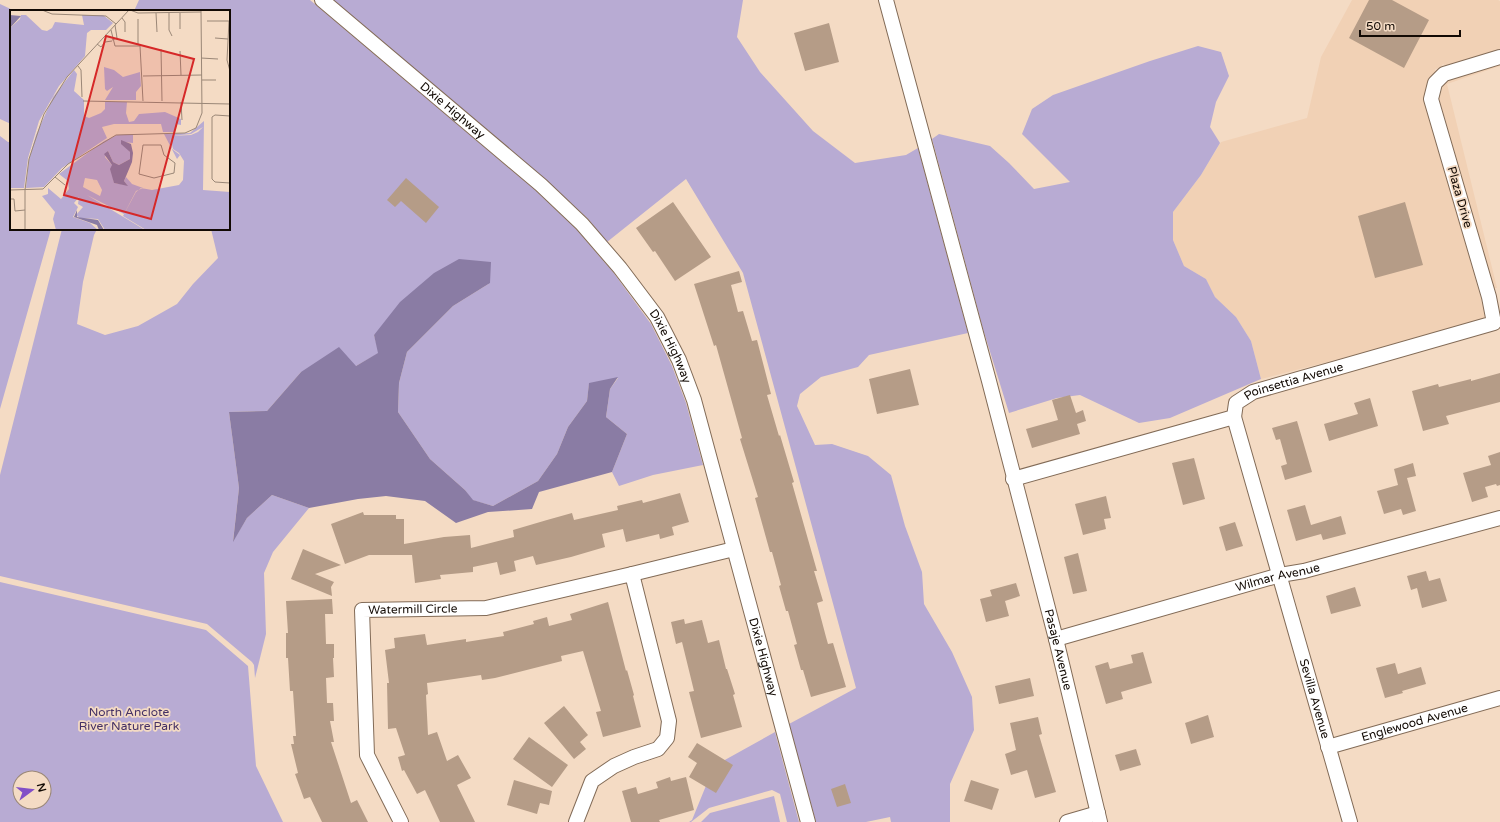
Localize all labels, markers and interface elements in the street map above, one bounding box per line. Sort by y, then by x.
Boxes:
inset map [10,10,230,230]
scale bar [1360,12,1460,38]
text: 50 m [1366,19,1395,33]
street label: Dixie Highway [417,79,488,142]
street label: Plaza Drive [1445,165,1475,229]
street label: Dixie Highway [647,306,694,386]
street label: Poinsettia Avenue [1241,359,1345,403]
street label: Wilmar Avenue [1234,560,1321,594]
street label: Watermill Circle [368,601,458,617]
street label: Pasaje Avenue [1041,607,1075,692]
street label: Dixie Highway [746,616,781,698]
street label: Sevilla Avenue [1297,657,1333,740]
street label: Englewood Avenue [1360,700,1470,744]
park label: North Anclote River Nature Park [79,705,180,733]
north arrow [12,770,52,810]
text: N [34,782,49,793]

